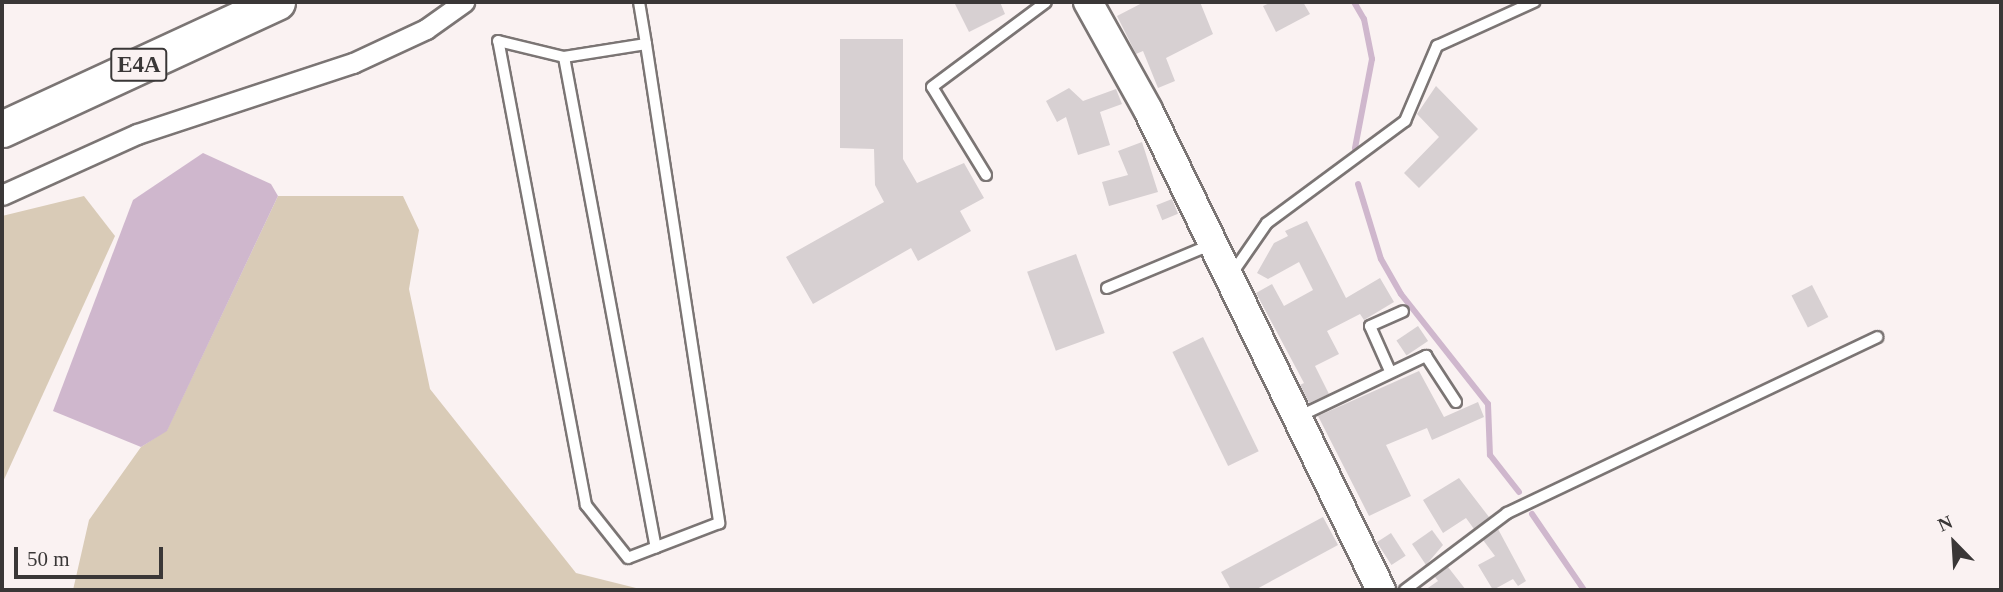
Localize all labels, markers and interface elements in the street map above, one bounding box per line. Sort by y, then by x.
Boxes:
road number: E4A [109,46,169,85]
north arrow [1919,508,1989,578]
text: N [1935,511,1956,536]
scale bar [18,532,166,576]
text: 50 m [27,547,70,571]

